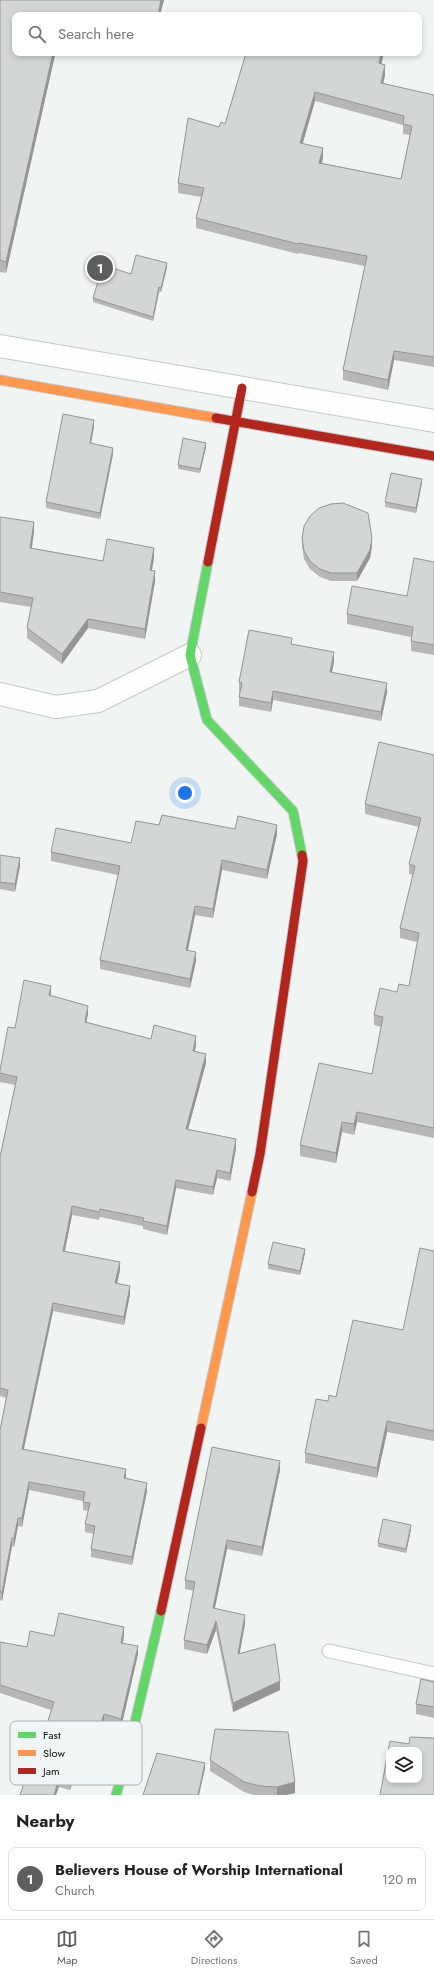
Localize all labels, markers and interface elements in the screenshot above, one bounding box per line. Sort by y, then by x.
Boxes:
search box [12,12,422,56]
icon: search [26,23,48,45]
text: Search here [58,23,134,45]
pin: 1 [87,253,113,283]
your location [175,783,195,803]
legend [10,1721,142,1785]
text: Fast [43,1727,61,1743]
text: Slow [43,1745,65,1761]
map controls [386,1747,422,1783]
button: layers [386,1747,422,1783]
text: Jam [41,1763,60,1779]
text: Nearby [16,1809,74,1833]
text: Believers House of Worship International [55,1859,343,1881]
text: 1 [27,1870,33,1889]
text: 120 m [382,1870,417,1889]
text: Church [55,1881,95,1900]
tab: Map [56,1928,78,1968]
tab: Directions [191,1928,237,1968]
tab: Saved [350,1928,378,1968]

